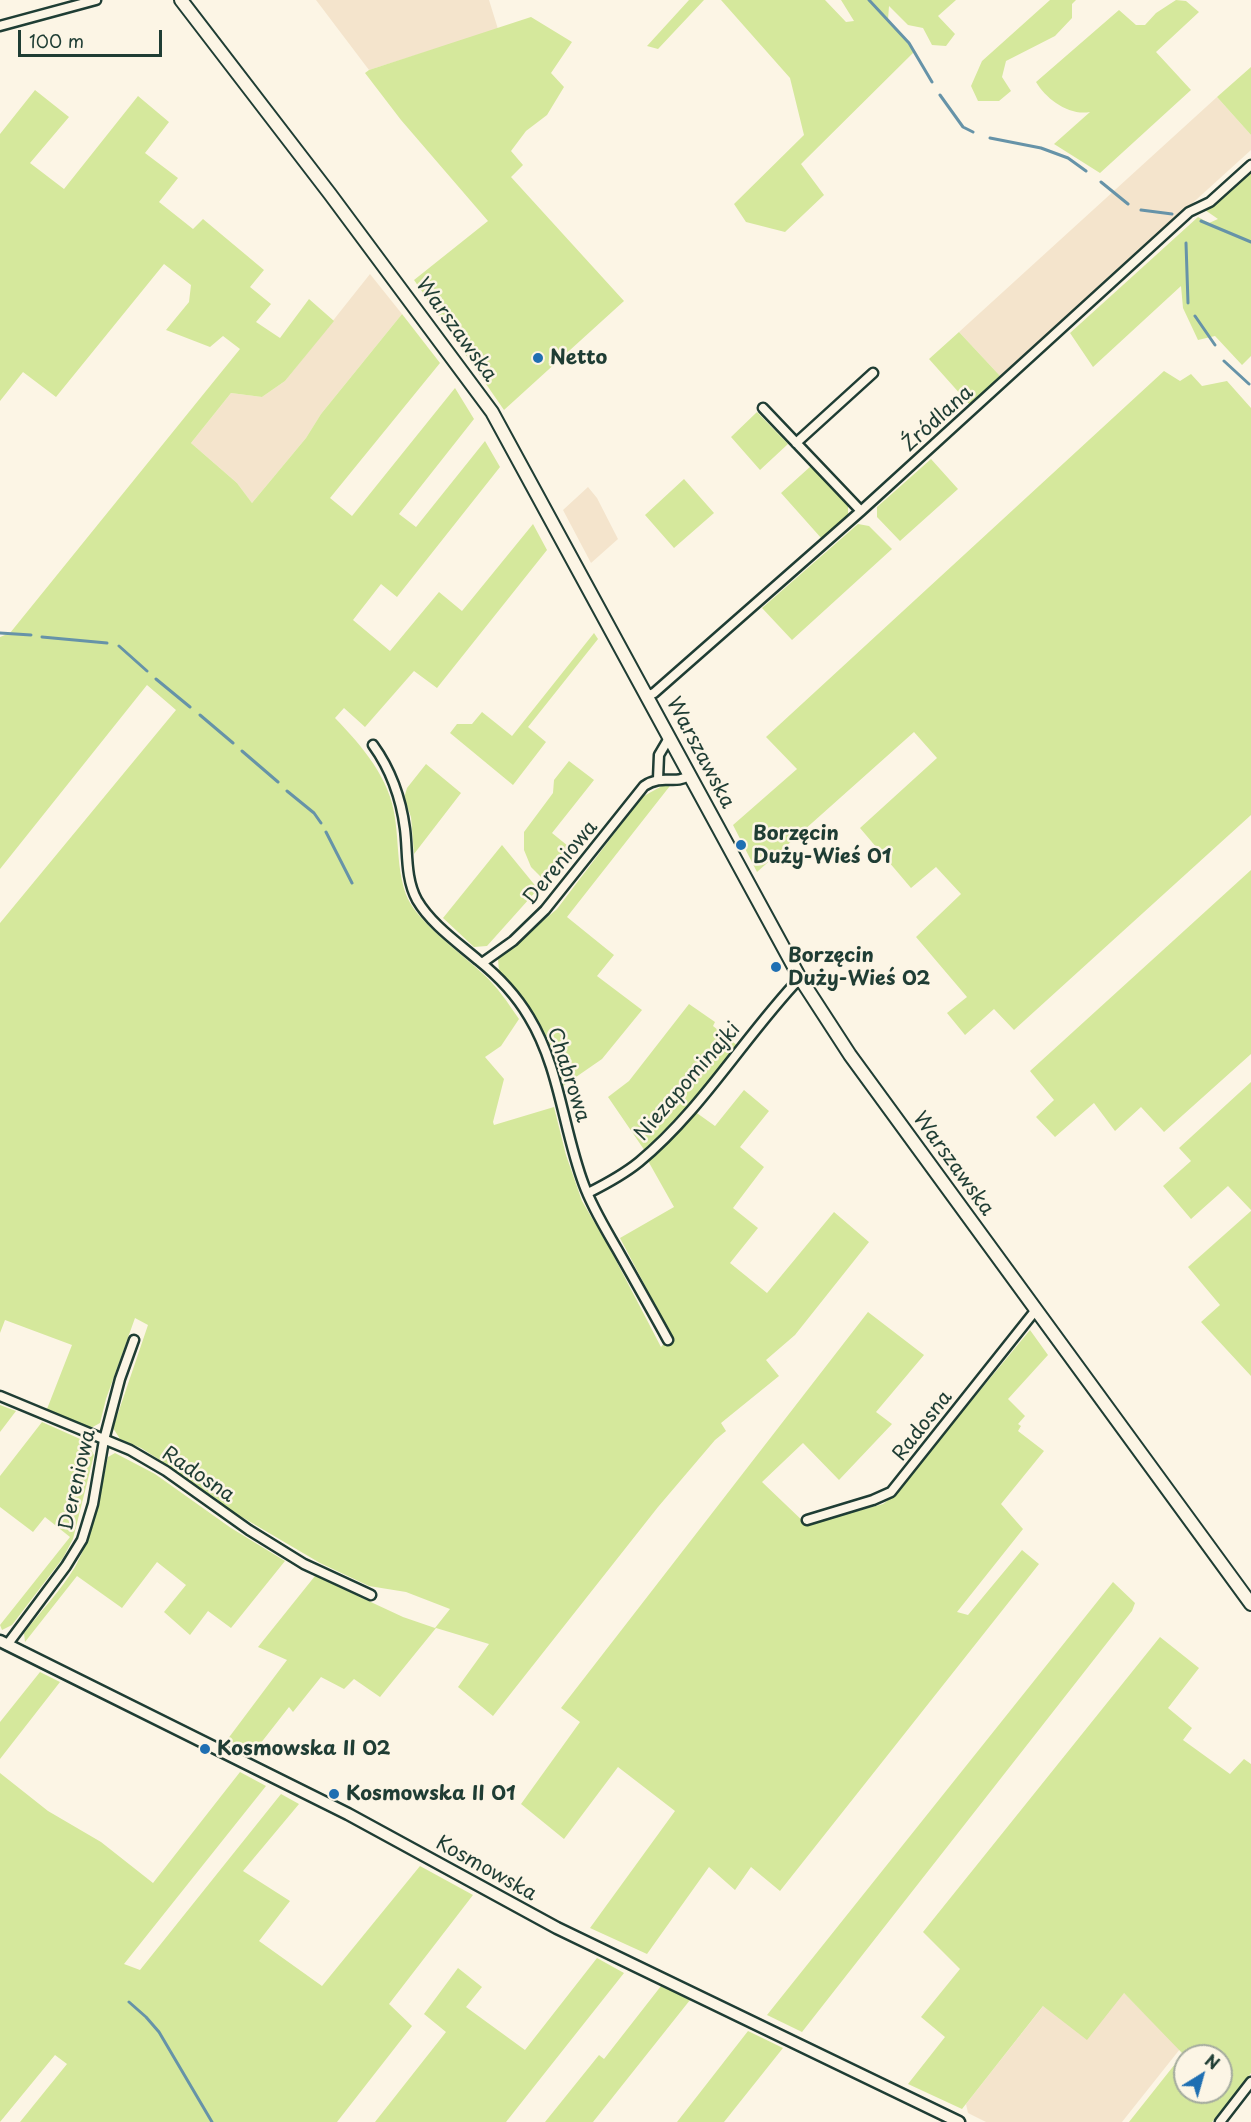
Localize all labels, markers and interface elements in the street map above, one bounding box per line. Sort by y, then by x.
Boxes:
scale bar [21,18,165,56]
text: 100 m [29,27,84,54]
street label: Warszawska [410,273,502,387]
place label: Netto [550,346,607,370]
marker: Netto [531,351,545,365]
street label: Źródlana [897,381,979,457]
street label: Warszawska [661,693,739,813]
street label: Dereniowa [519,816,603,910]
place label: Borzęcin Duży-Wieś 01 [753,822,891,869]
marker: Borzęcin Duży-Wieś 01 [734,838,748,852]
place label: Borzęcin Duży-Wieś 02 [788,944,930,991]
marker: Borzęcin Duży-Wieś 02 [769,960,783,974]
street label: Niezapominajki [630,1018,746,1146]
street label: Chabrowa [541,1025,595,1125]
street label: Warszawska [907,1107,999,1221]
street label: Radosna [888,1386,958,1466]
street label: Dereniowa [55,1427,101,1533]
street label: Radosna [157,1442,239,1508]
place label: Kosmowska II 02 [217,1737,391,1761]
marker: Kosmowska II 02 [198,1742,212,1756]
place label: Kosmowska II 01 [346,1782,516,1806]
marker: Kosmowska II 01 [327,1787,341,1801]
street label: Kosmowska [431,1831,541,1907]
north arrow [1173,2044,1233,2104]
text: N [1200,2048,1225,2075]

